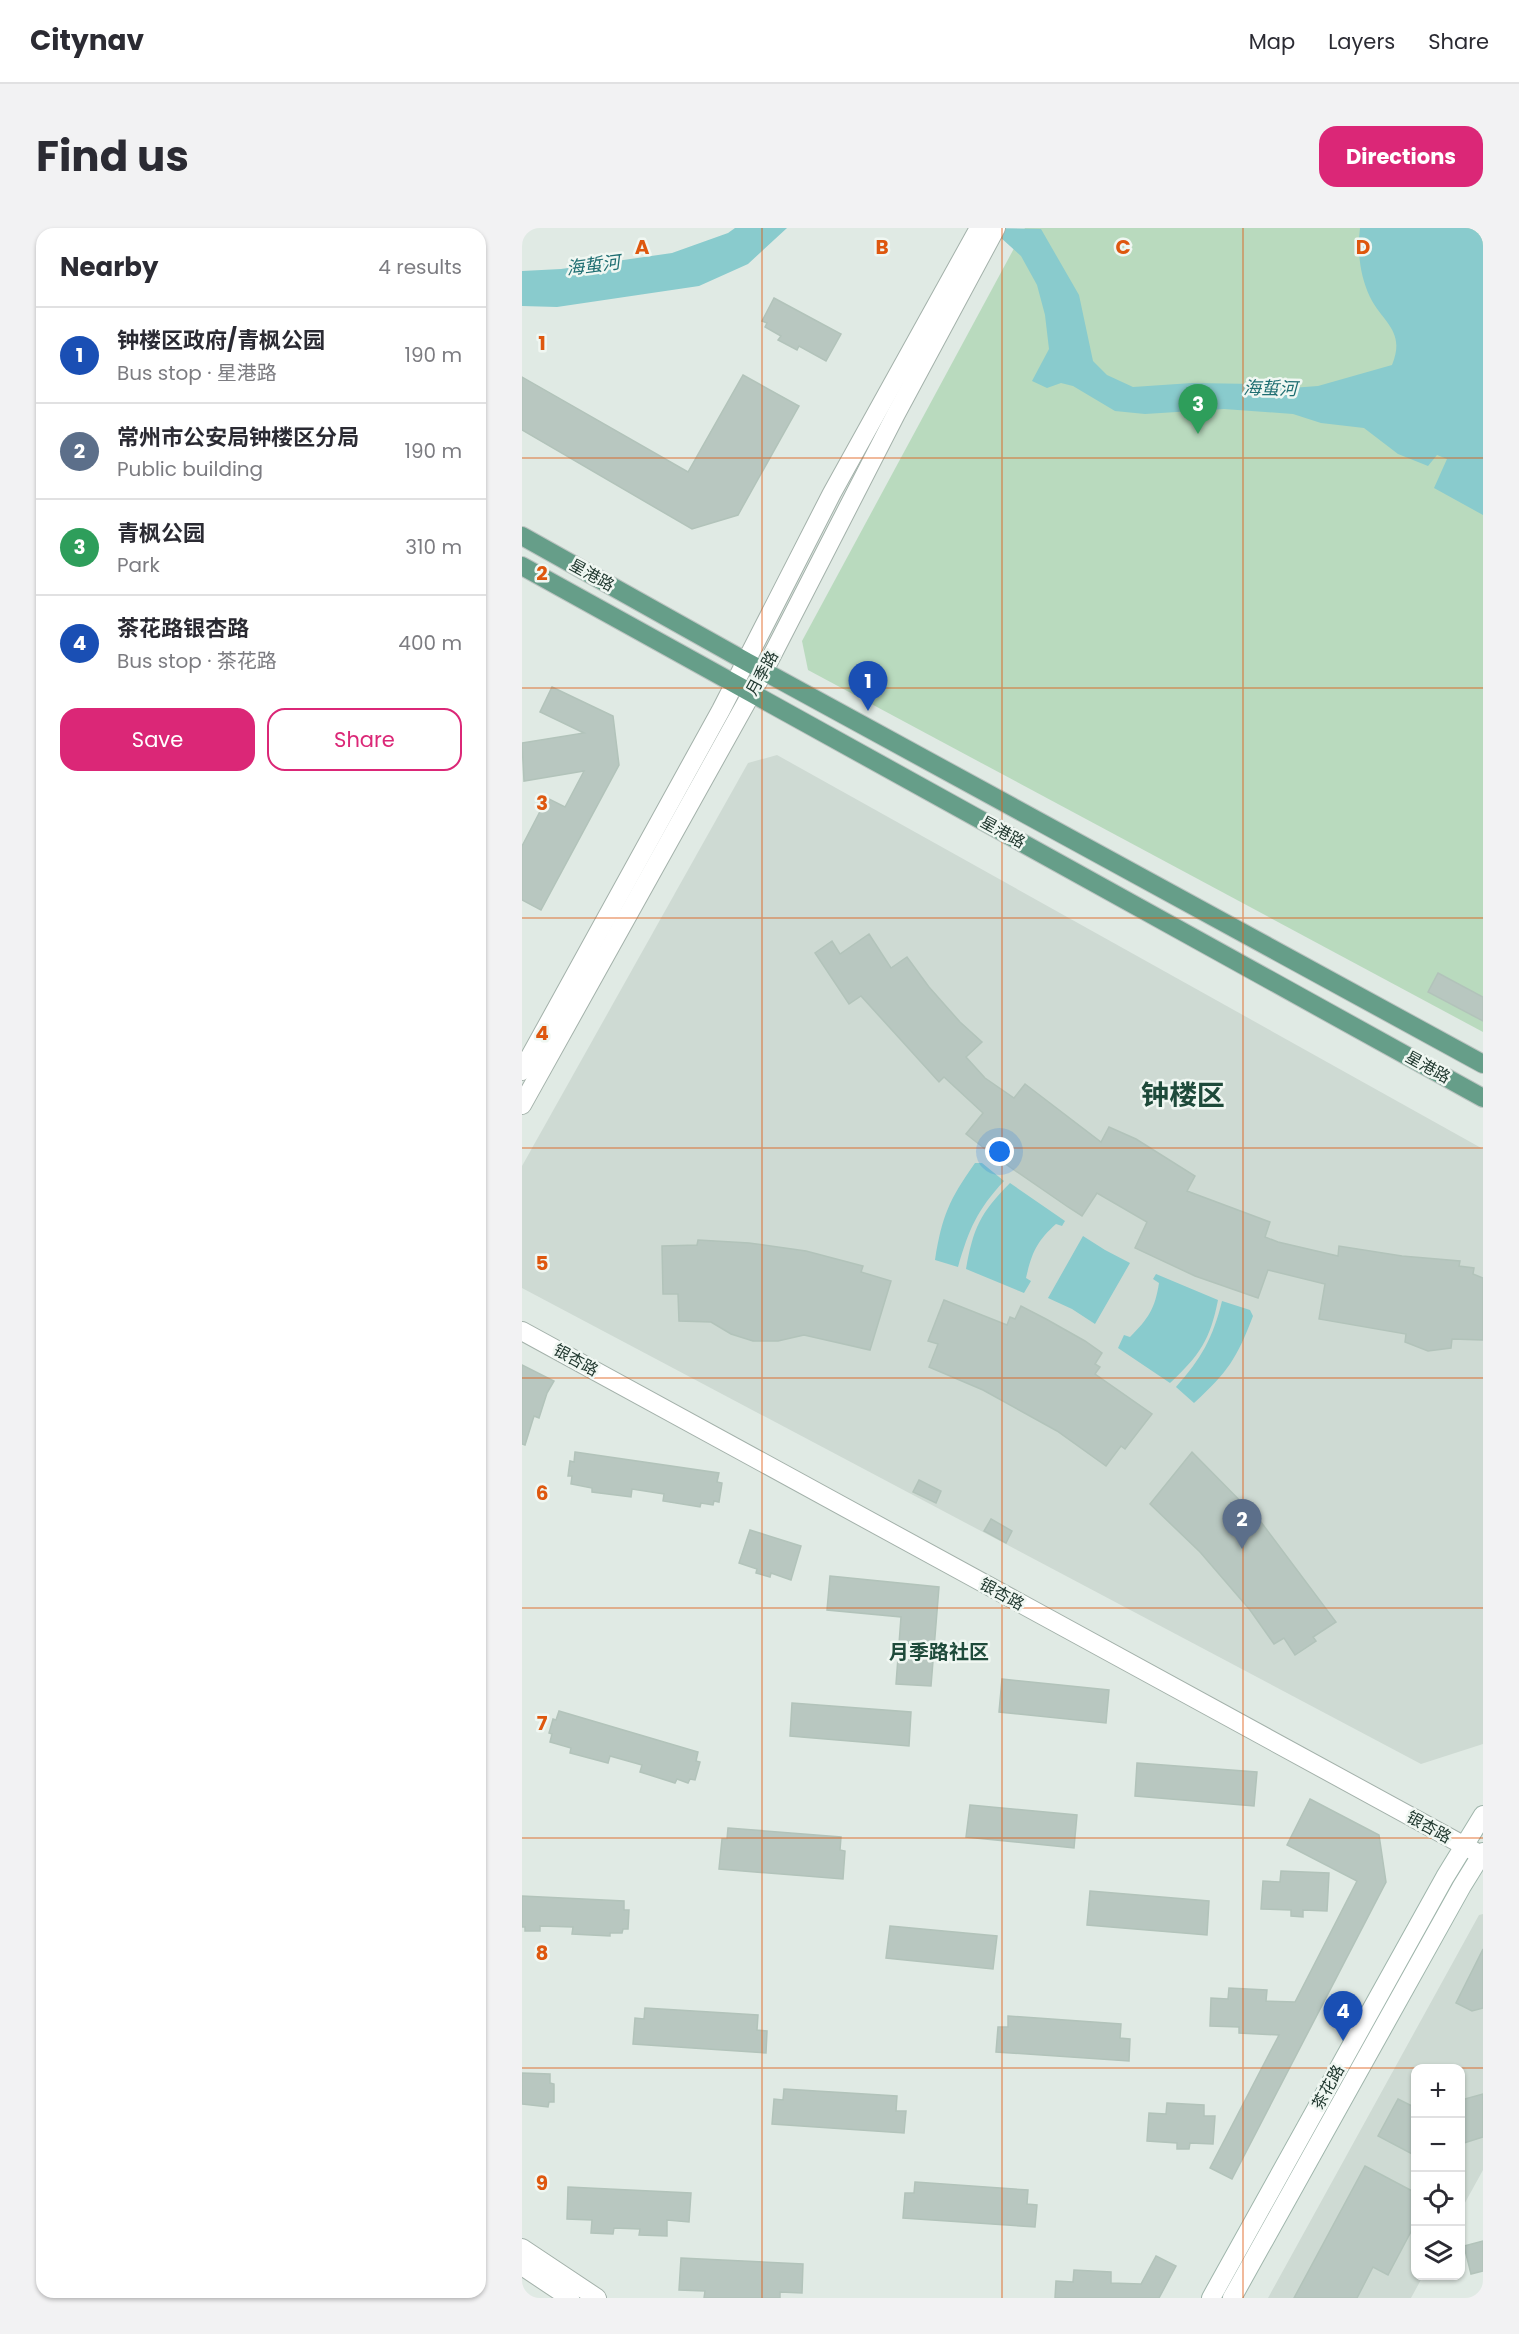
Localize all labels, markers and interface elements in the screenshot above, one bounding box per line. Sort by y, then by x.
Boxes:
text: Citynav [30,21,144,60]
text: Map [1249,27,1295,56]
text: Layers [1328,27,1395,56]
text: Share [1428,27,1489,56]
button: Directions [1319,126,1483,187]
text: Find us [36,127,189,186]
text: A [635,233,650,261]
text: B [875,233,889,261]
text: C [1115,233,1131,261]
text: D [1356,233,1370,261]
text: Nearby [60,249,158,285]
water label: 海蜇河 [565,249,624,281]
text: 4 results [378,253,462,281]
text: 钟楼区政府/青枫公园 [117,325,325,356]
text: 1 [538,329,546,357]
text: 1 [76,341,83,369]
text: 190 m [405,341,462,369]
text: Bus stop · 星港路 [117,359,277,387]
water label: 海蜇河 [1243,375,1300,401]
pin: 3 [1178,384,1218,434]
text: 常州市公安局钟楼区分局 [117,422,359,453]
text: 2 [74,437,85,465]
text: 190 m [405,437,462,465]
text: Public building [117,455,263,483]
text: 青枫公园 [117,518,205,549]
text: 3 [73,533,86,561]
text: 310 m [405,533,462,561]
text: Park [117,551,160,579]
street label: 星港路 [565,553,619,597]
text: 2 [536,559,548,587]
text: 茶花路银杏路 [117,613,249,644]
text: 4 [73,629,86,657]
text: 400 m [398,629,462,657]
street label: 月季路 [740,646,784,700]
text: Bus stop · 茶花路 [117,647,277,675]
pin: 1 [848,662,888,711]
button: Save [60,708,255,771]
button: Share [267,708,462,771]
text: 3 [536,789,548,817]
street label: 星港路 [976,810,1030,854]
text: 4 [535,1019,549,1047]
street label: 星港路 [1401,1045,1455,1089]
district label: 钟楼区 [1141,1076,1225,1115]
your location [985,1137,1014,1166]
text: 5 [536,1249,549,1277]
street label: 银杏路 [549,1338,603,1382]
text: 6 [536,1479,548,1507]
pin: 2 [1222,1500,1262,1549]
street label: 银杏路 [975,1572,1029,1616]
district label: 月季路社区 [889,1638,989,1666]
text: 7 [537,1709,548,1737]
street label: 银杏路 [1402,1805,1456,1849]
text: 8 [536,1939,548,1967]
pin: 4 [1324,1992,1362,2041]
street label: 茶花路 [1306,2060,1350,2114]
map controls [1411,2064,1465,2280]
button: + [1411,2064,1465,2118]
button: − [1411,2118,1465,2172]
text: 9 [536,2169,548,2197]
button: locate [1411,2172,1465,2226]
button: layers [1411,2226,1465,2280]

